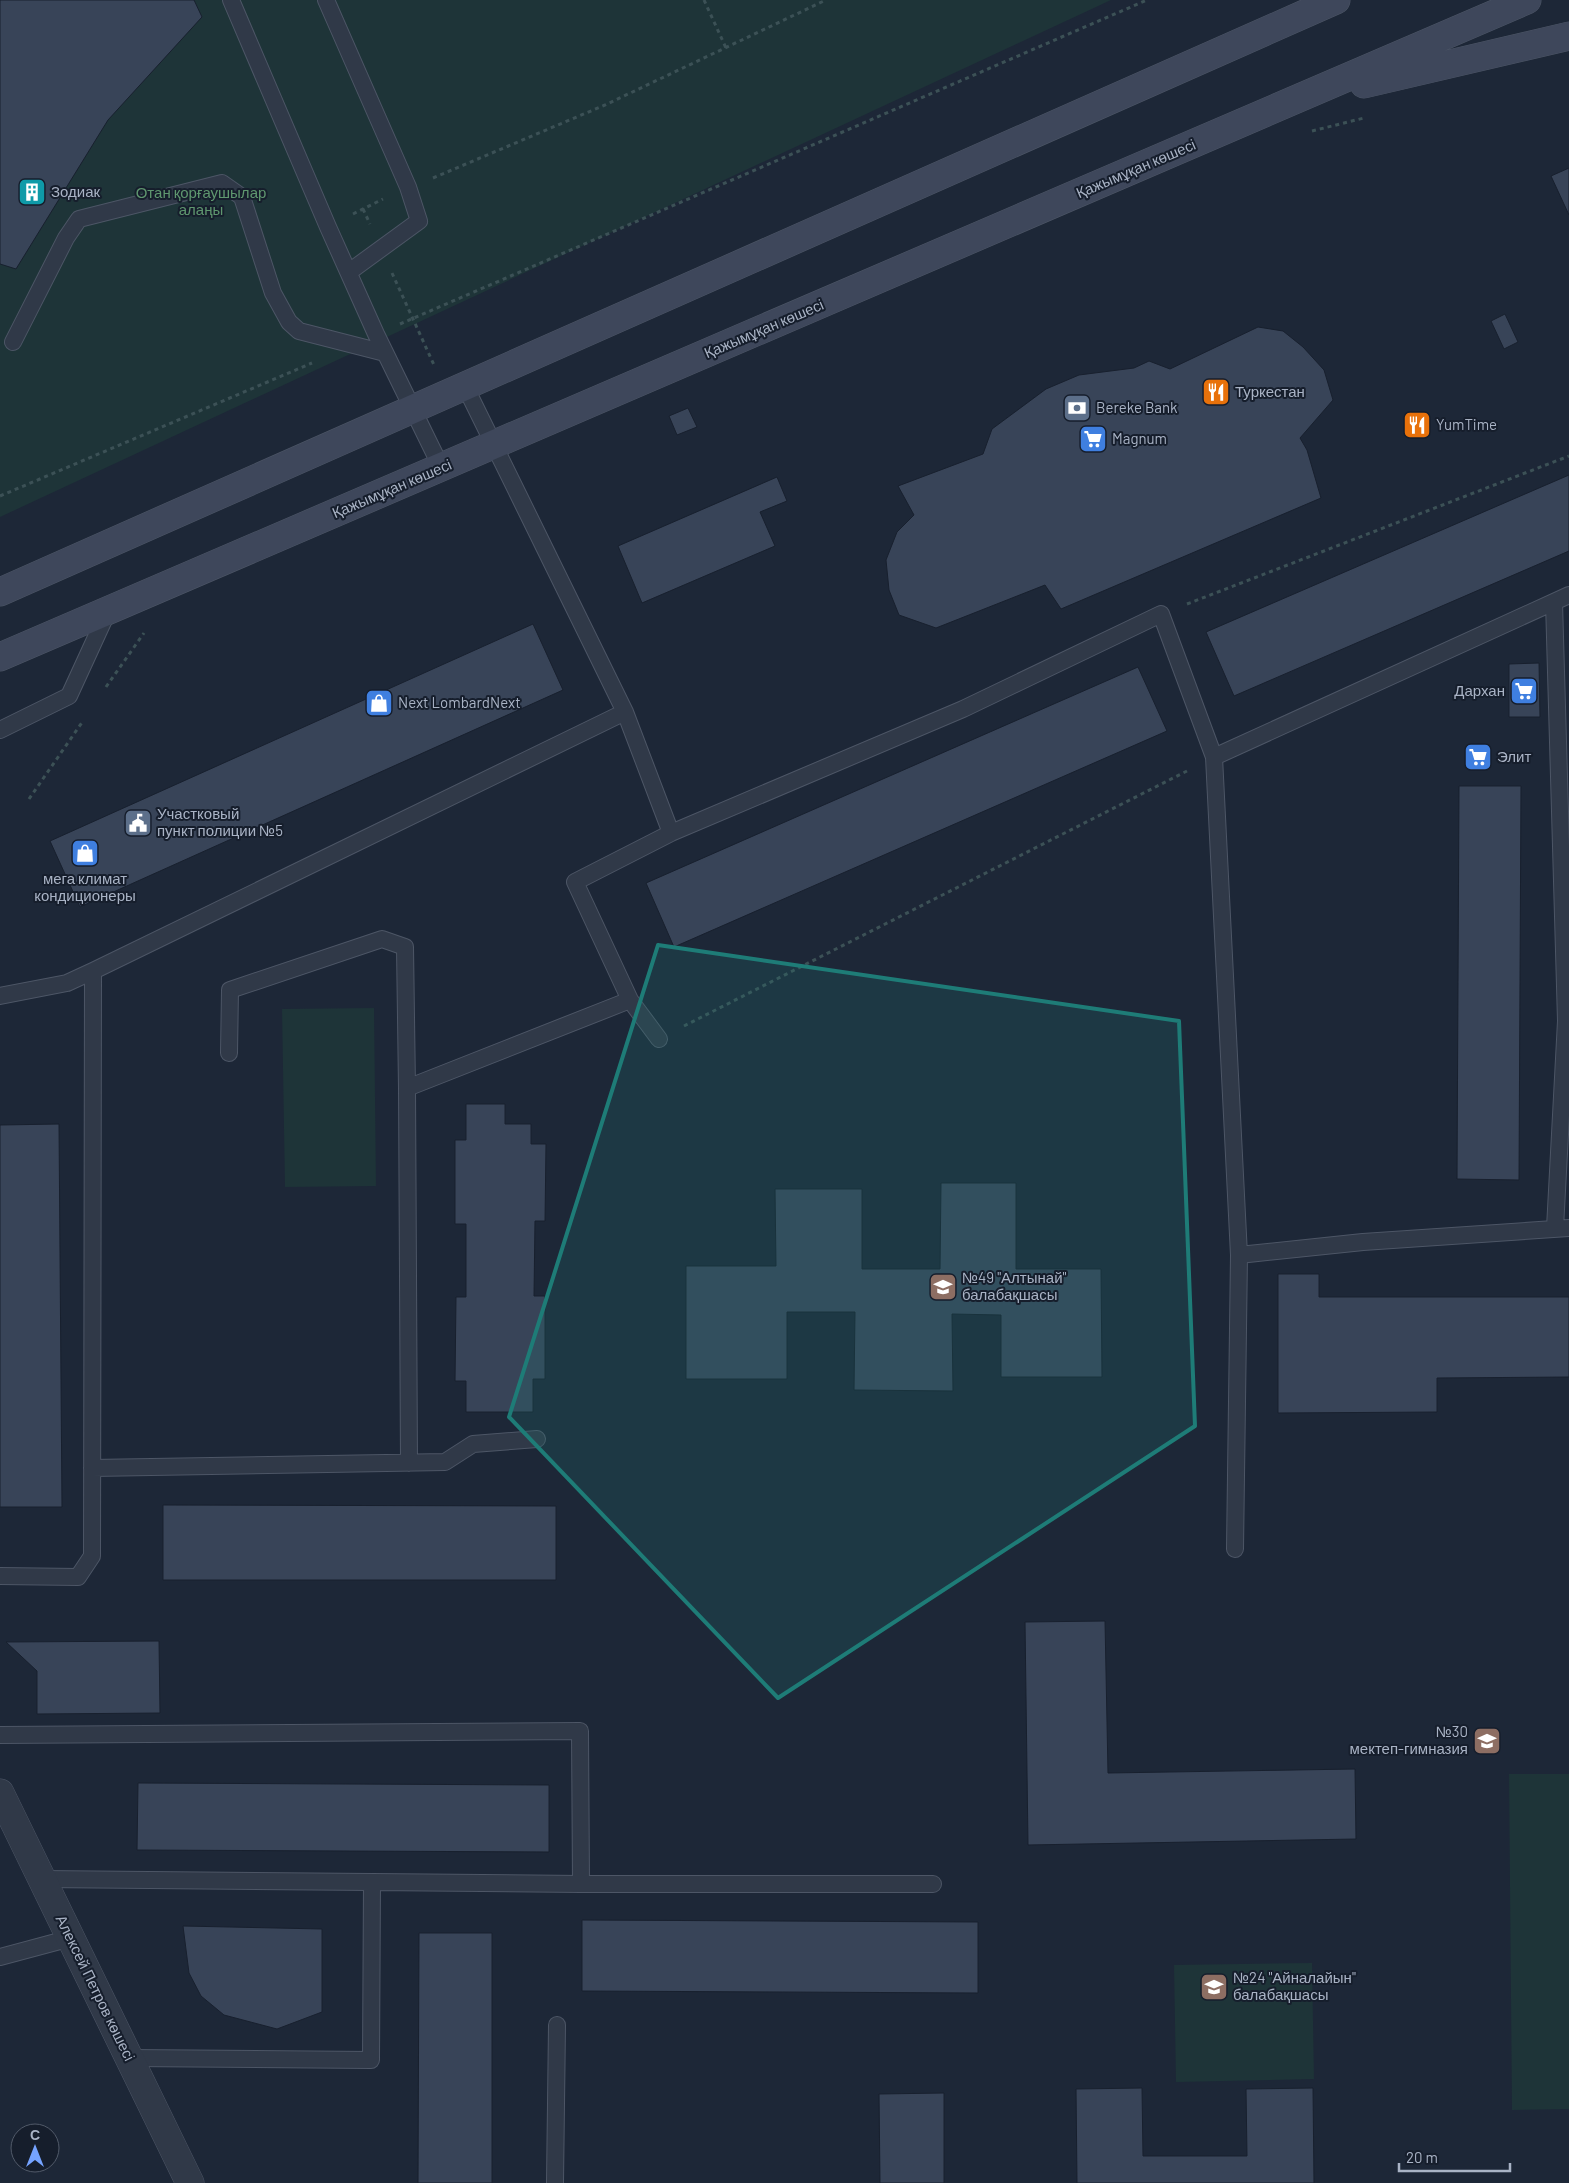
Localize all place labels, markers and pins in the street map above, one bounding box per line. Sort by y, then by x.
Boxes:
building icon: Зодиак [17,177,47,207]
place label: Зодиак [51,182,101,200]
restaurant icon: Туркестан [1201,377,1231,407]
place label: Туркестан [1235,382,1305,400]
bank icon: Bereke Bank [1062,393,1092,423]
place label: Bereke Bank [1096,398,1178,416]
restaurant icon: YumTime [1402,410,1432,440]
place label: YumTime [1436,415,1497,433]
supermarket icon: Magnum [1078,424,1108,454]
place label: Magnum [1112,429,1167,447]
supermarket icon: Дархан [1509,676,1539,706]
place label: Дархан [1454,681,1505,699]
shop icon: Next LombardNext [364,688,394,718]
place label: Next LombardNext [398,693,521,711]
supermarket icon: Элит [1463,742,1493,772]
place label: Элит [1497,747,1531,765]
place label: Участковый пункт полиции №5 [157,804,283,839]
public building icon: Участковый пункт полиции №5 [123,808,153,838]
shop icon: мега климат кондиционеры [70,838,100,868]
place label: мега климат кондиционеры [34,869,136,904]
place label: №49 "Алтынай" балабақшасы [962,1268,1067,1303]
school or university icon: №49 "Алтынай" балабақшасы [928,1272,958,1302]
place label: №30 мектеп-гимназия [1350,1722,1468,1757]
school or university icon: №30 мектеп-гимназия [1472,1726,1502,1756]
place label: №24 "Айналайын" балабақшасы [1233,1968,1356,2003]
school or university icon: №24 "Айналайын" балабақшасы [1199,1972,1229,2002]

